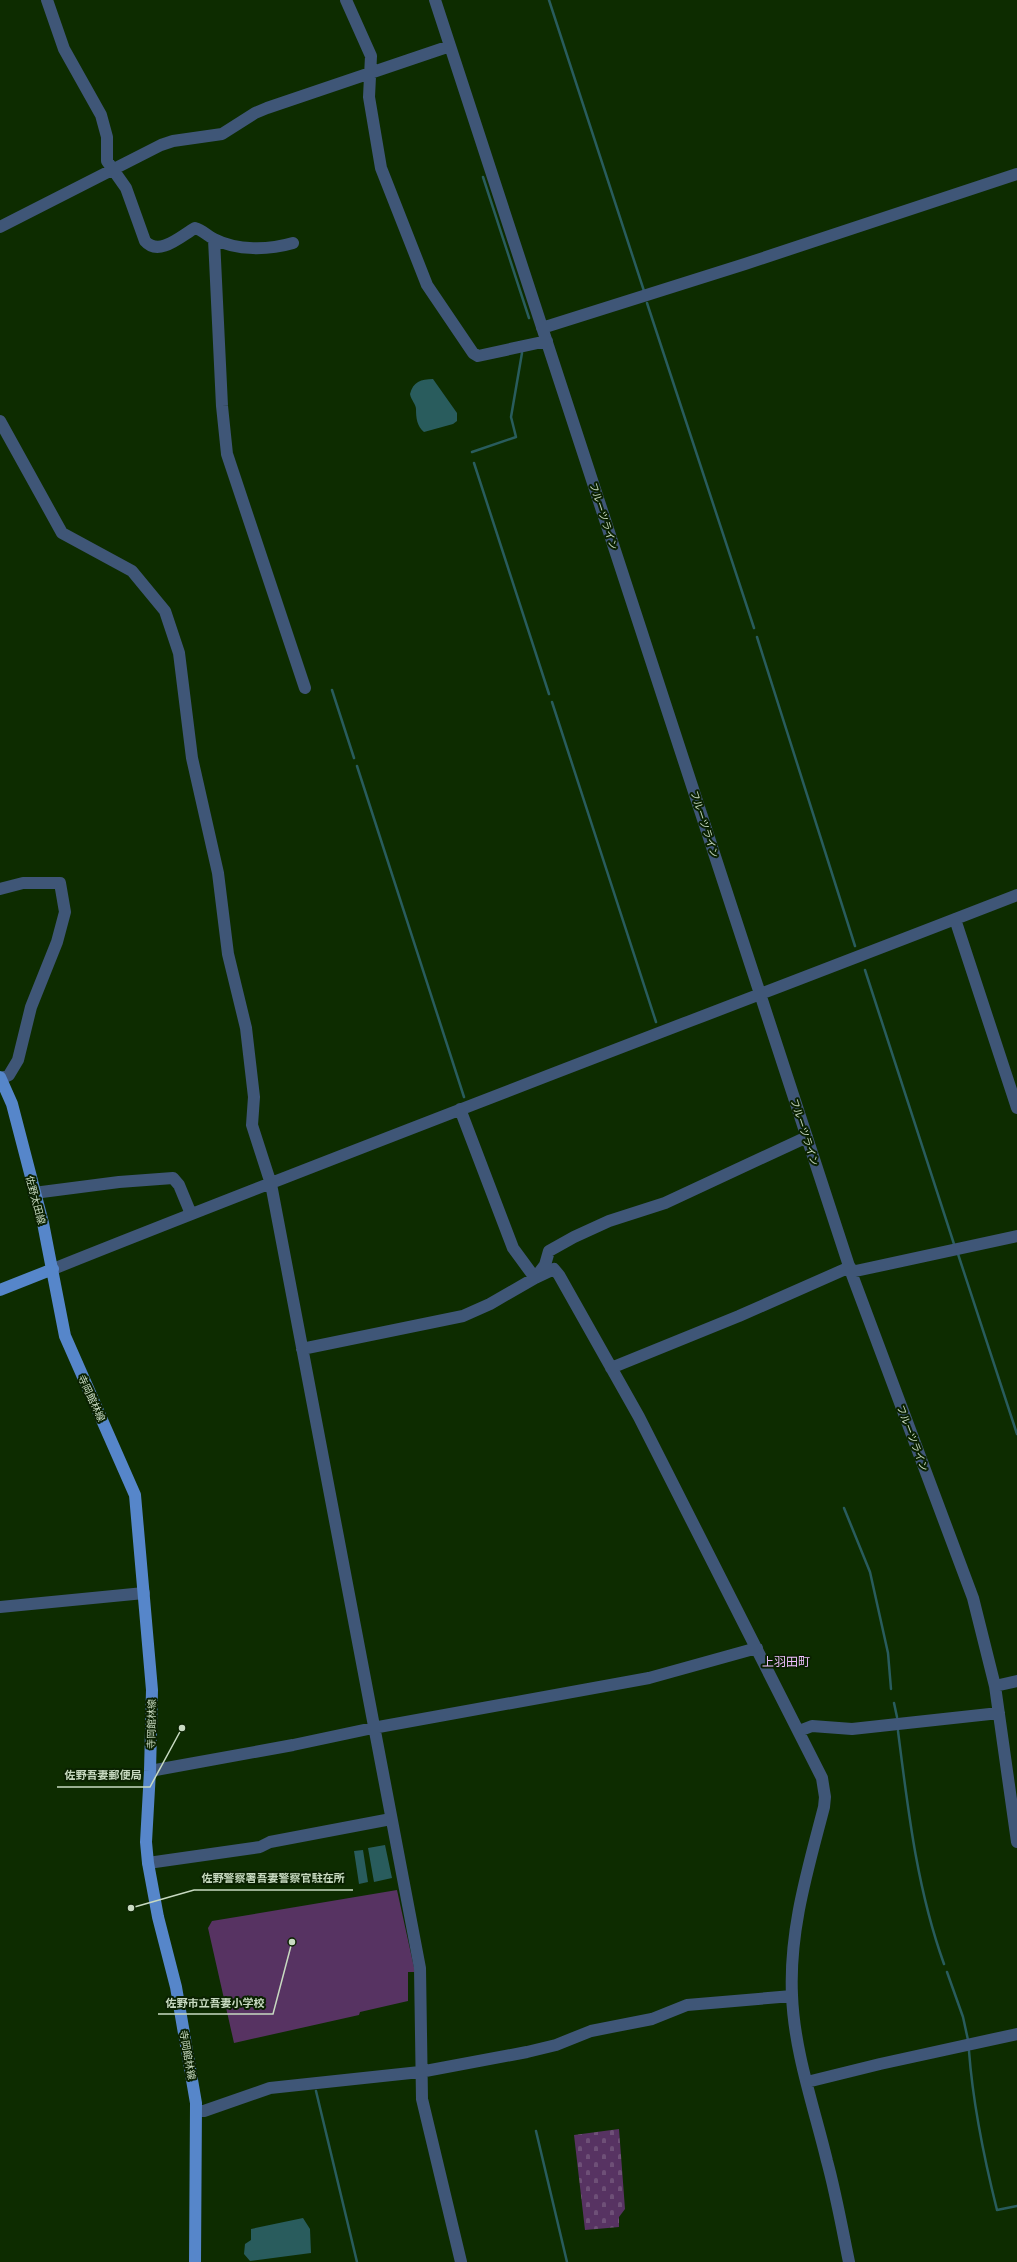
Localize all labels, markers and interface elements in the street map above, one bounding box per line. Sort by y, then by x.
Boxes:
street label: フルーツライン [587,481,620,551]
street label: フルーツライン [688,789,721,859]
street label: フルーツライン [788,1097,821,1167]
street label: 佐野太田線 [23,1174,48,1226]
street label: 寺岡館林線 [75,1373,108,1424]
street label: フルーツライン [894,1403,931,1473]
district label: 上羽田町 [762,1654,810,1669]
street label: 寺岡館林線 [145,1699,158,1749]
callout: 佐野吾妻郵便局 [57,1764,150,1787]
text: 佐野吾妻郵便局 [65,1768,142,1782]
callout: 佐野警察署吾妻警察官駐在所 [194,1867,353,1890]
text: 佐野警察署吾妻警察官駐在所 [202,1871,345,1885]
callout: 佐野市立吾妻小学校 [158,1991,273,2014]
text: 佐野市立吾妻小学校 [166,1996,265,2010]
street label: 寺岡館林線 [177,2029,198,2081]

